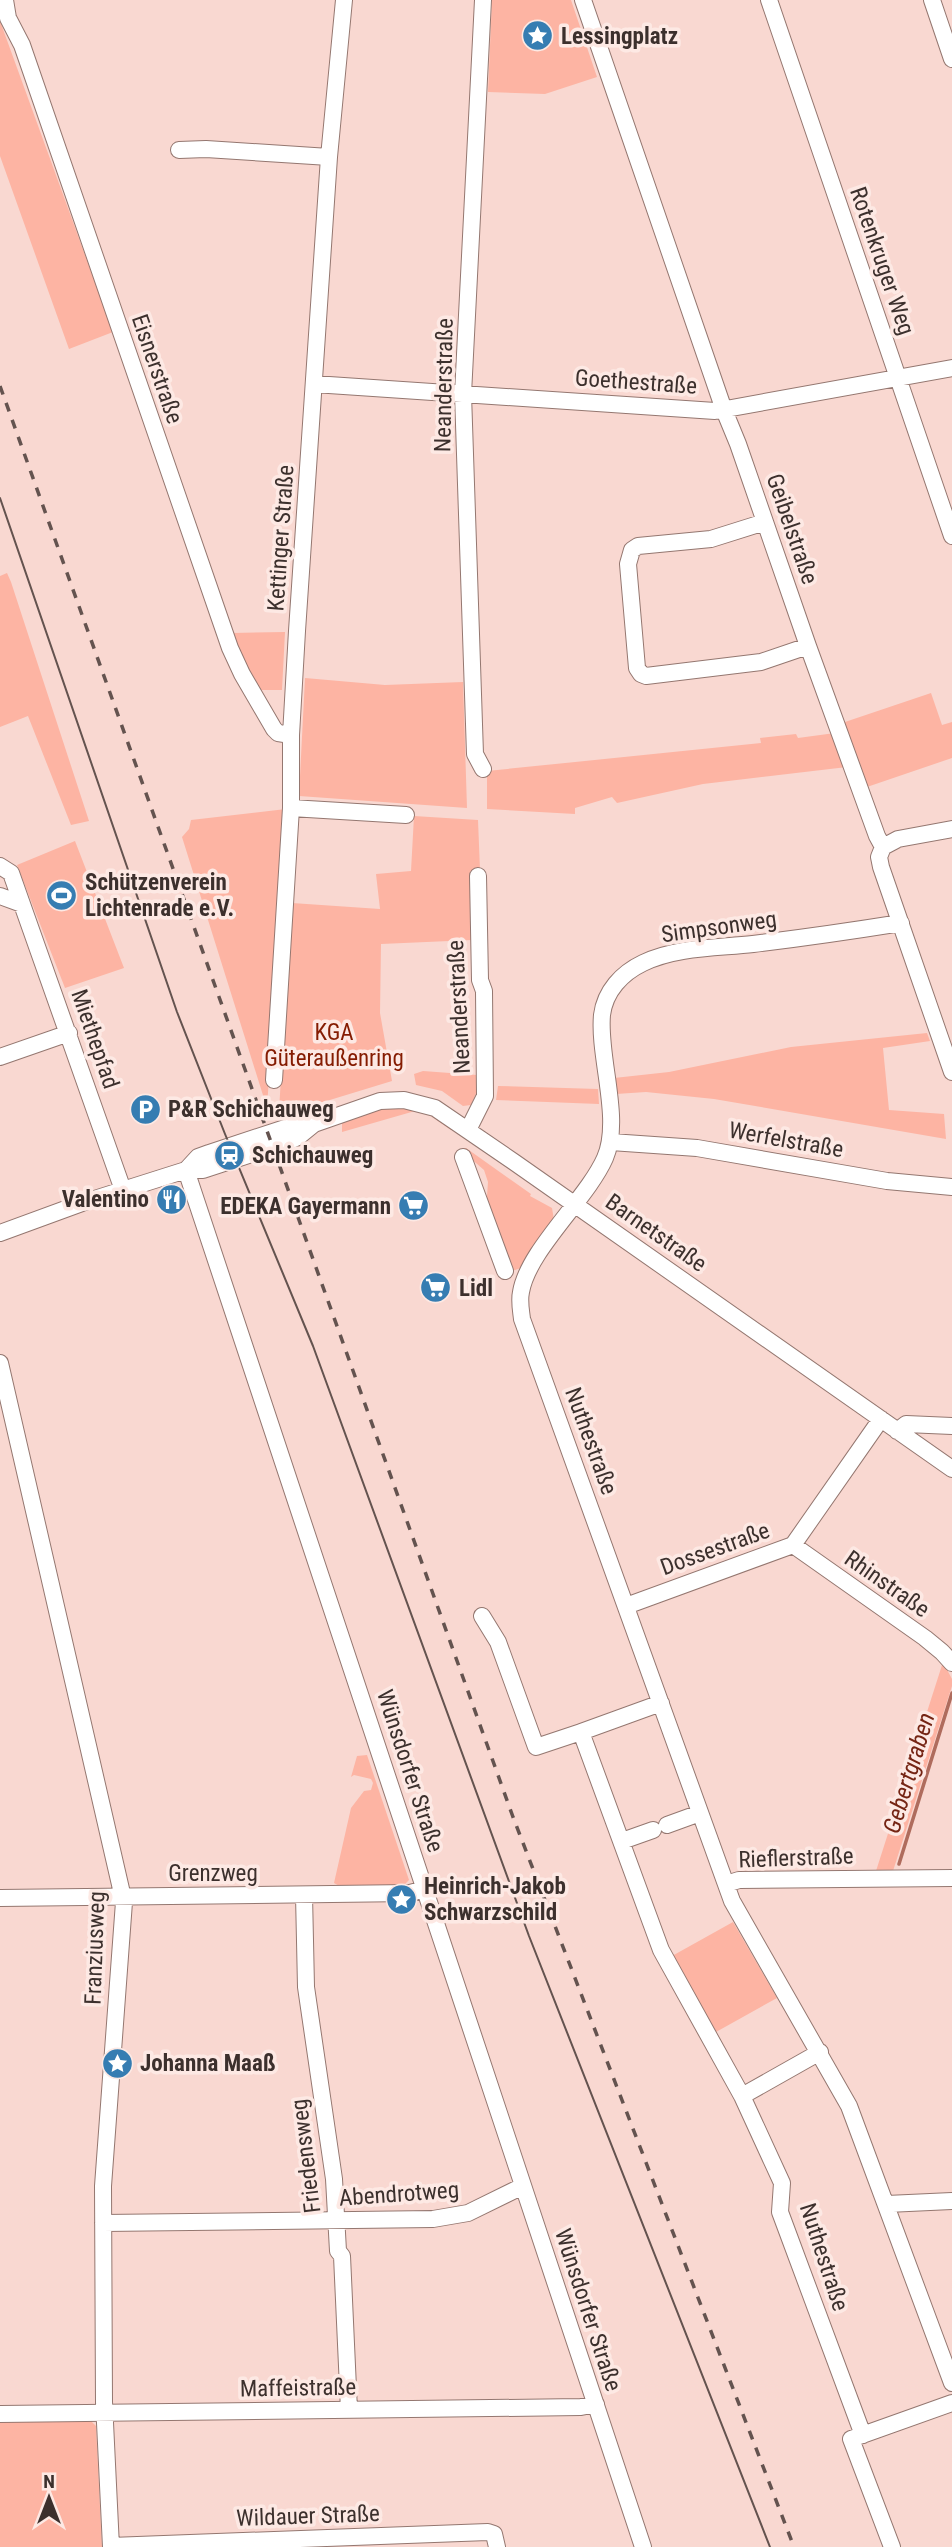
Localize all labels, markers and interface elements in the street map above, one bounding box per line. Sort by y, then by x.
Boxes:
place icon: Lessingplatz [521,19,555,53]
place label: Lessingplatz [561,23,678,50]
street label: Rotenkruger Weg [844,183,920,339]
street label: Eisnerstraße [126,311,188,427]
street label: Neanderstraße [429,318,459,452]
street label: Goethestraße [574,364,698,400]
street label: Kettinger Straße [262,464,300,612]
street label: Geibelstraße [761,470,823,588]
place label: Schützenverein Lichtenrade e.V. [85,869,234,922]
sports icon: Schützenverein Lichtenrade e.V. [45,878,79,912]
street label: Simpsonweg [660,906,778,948]
street label: Neanderstraße [442,939,476,1075]
street label: Miethepfad [65,986,125,1092]
park label: KGA Güteraußenring [264,1019,404,1072]
parking icon: P&R Schichauweg [128,1092,162,1126]
place label: P&R Schichauweg [168,1096,334,1123]
street label: Werfelstraße [727,1117,845,1163]
station icon: Schichauweg [212,1138,246,1172]
place label: Schichauweg [252,1142,373,1169]
restaurant icon: Valentino [155,1182,189,1216]
place label: Valentino [62,1186,149,1213]
street label: Barnetstraße [600,1188,712,1278]
supermarket icon: EDEKA Gayermann [397,1189,431,1223]
place label: EDEKA Gayermann [220,1193,391,1220]
supermarket icon: Lidl [419,1271,453,1305]
place label: Lidl [459,1275,493,1302]
street label: Nuthestraße [559,1384,623,1498]
street label: Dossestraße [657,1517,773,1581]
street label: Rhinstraße [839,1545,935,1623]
street label: Wünsdorfer Straße [371,1686,449,1856]
water label: Gebertgraben [877,1709,941,1837]
street label: Rieflerstraße [738,1842,854,1874]
street label: Grenzweg [168,1860,258,1887]
place label: Heinrich-Jakob Schwarzschild [424,1873,566,1926]
place icon: Heinrich-Jakob Schwarzschild [384,1882,418,1916]
street label: Franziusweg [80,1891,110,2005]
place icon: Johanna Maaß [100,2046,134,2080]
place label: Johanna Maaß [140,2050,276,2077]
street label: Friedensweg [286,2097,326,2215]
street label: Abendrotweg [338,2176,460,2212]
street label: Nuthestraße [794,2200,854,2314]
street label: Wünsdorfer Straße [549,2225,627,2395]
street label: Maffeistraße [240,2373,356,2403]
north arrow [14,2463,84,2533]
text: N [43,2470,55,2493]
street label: Wildauer Straße [236,2500,380,2532]

